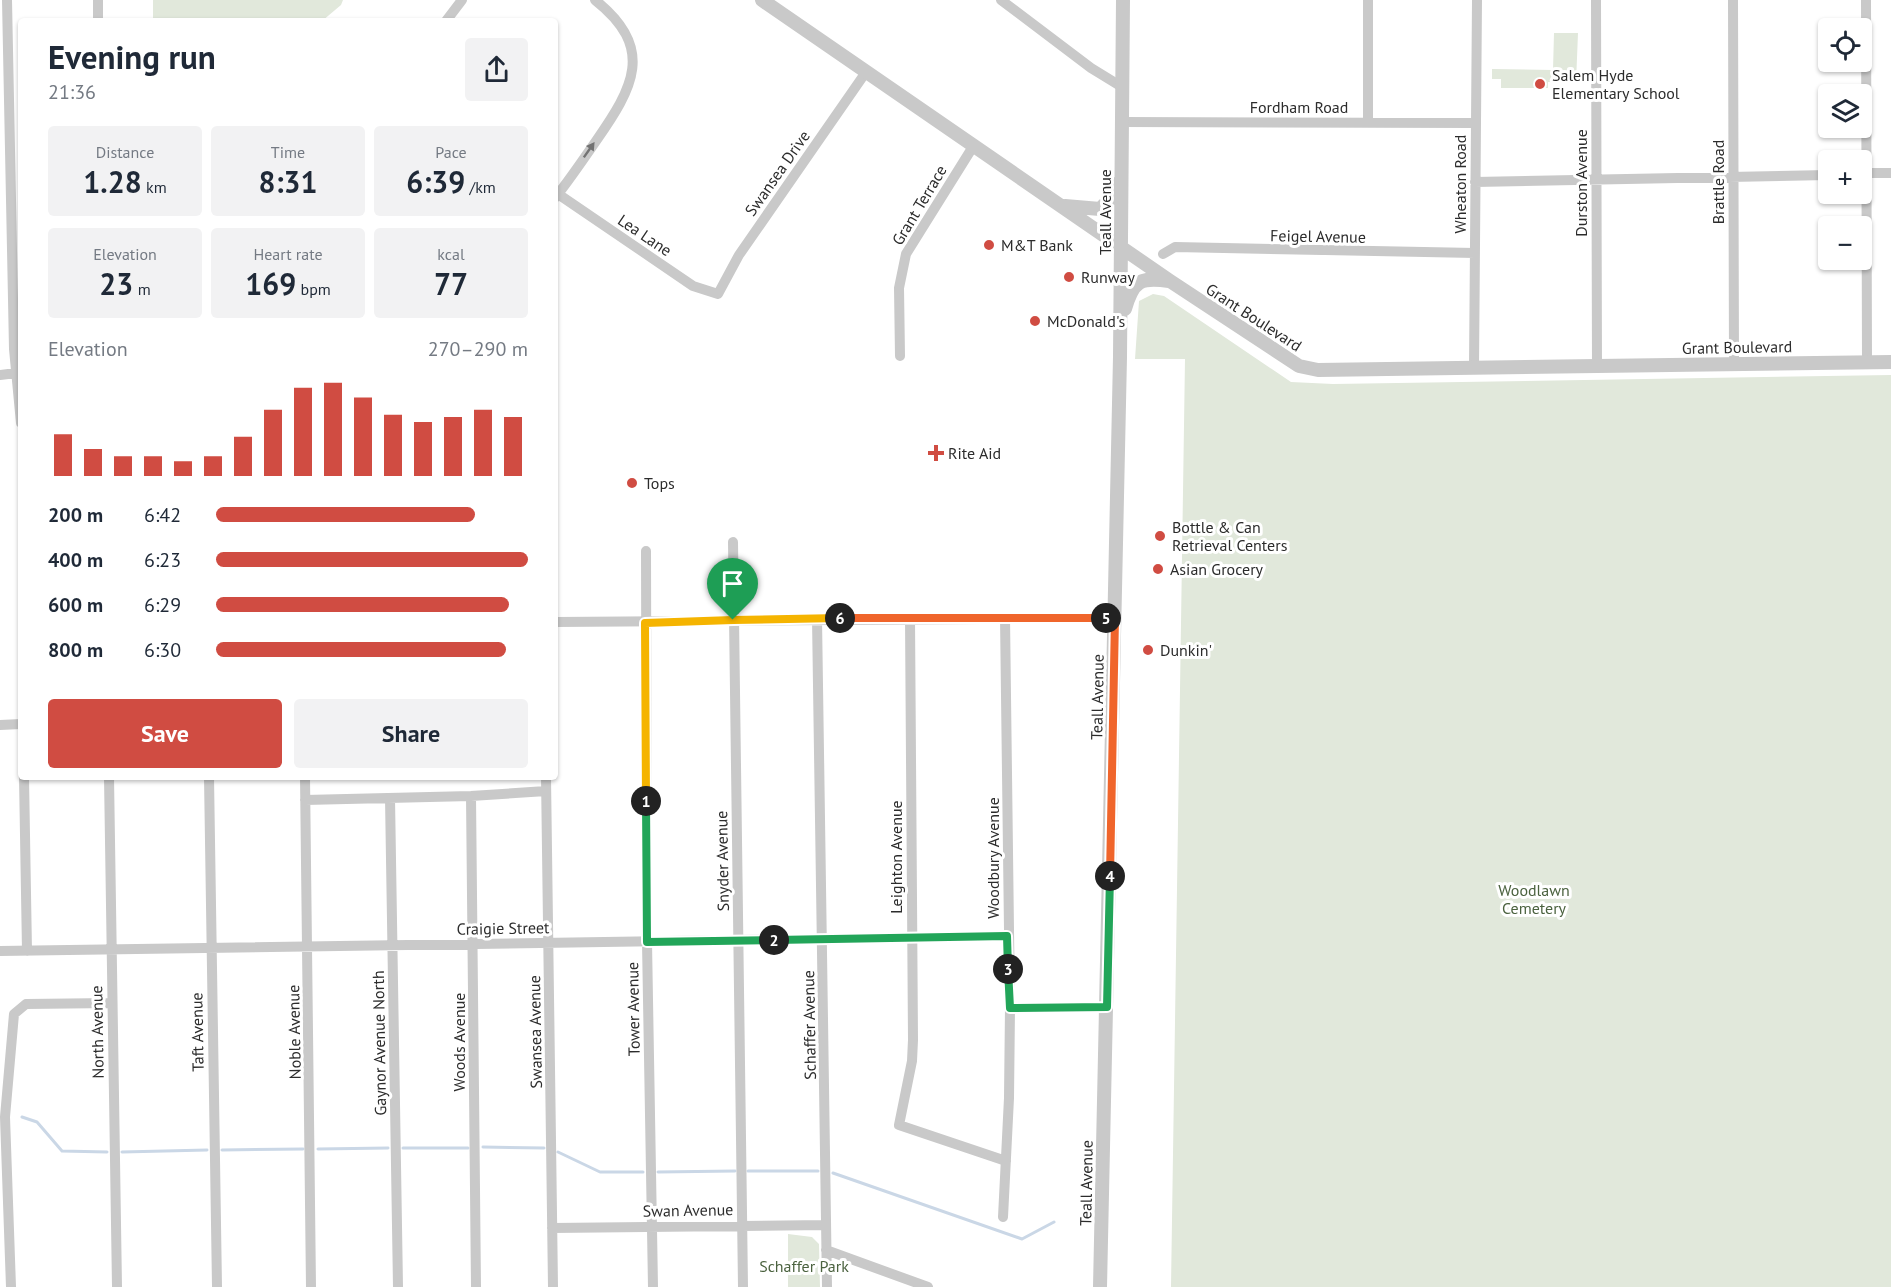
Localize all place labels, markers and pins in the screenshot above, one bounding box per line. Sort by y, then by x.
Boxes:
place label: Salem Hyde Elementary School [1552,65,1680,103]
marker: Salem Hyde Elementary School [1533,77,1547,91]
place label: M&T Bank [1001,235,1073,255]
marker: M&T Bank [982,238,996,252]
place label: Runway [1081,267,1135,287]
marker: Runway [1062,270,1076,284]
place label: McDonald's [1047,311,1125,331]
marker: McDonald's [1028,314,1042,328]
place label: Rite Aid [948,443,1001,463]
marker: Rite Aid [929,446,943,460]
place label: Tops [644,473,675,493]
marker: Tops [625,476,639,490]
place label: Bottle & Can Retrieval Centers [1172,517,1288,555]
marker: Bottle & Can Retrieval Centers [1153,529,1167,543]
pin [707,558,758,620]
place label: Asian Grocery [1170,559,1264,579]
marker: Asian Grocery [1151,562,1165,576]
pin: 6 [825,603,855,633]
pin: 5 [1091,603,1121,633]
place label: Dunkin' [1160,640,1212,660]
marker: Dunkin' [1141,643,1155,657]
pin: 1 [631,786,661,816]
pin: 4 [1095,861,1125,891]
pin: 2 [759,925,789,955]
pin: 3 [993,954,1023,984]

